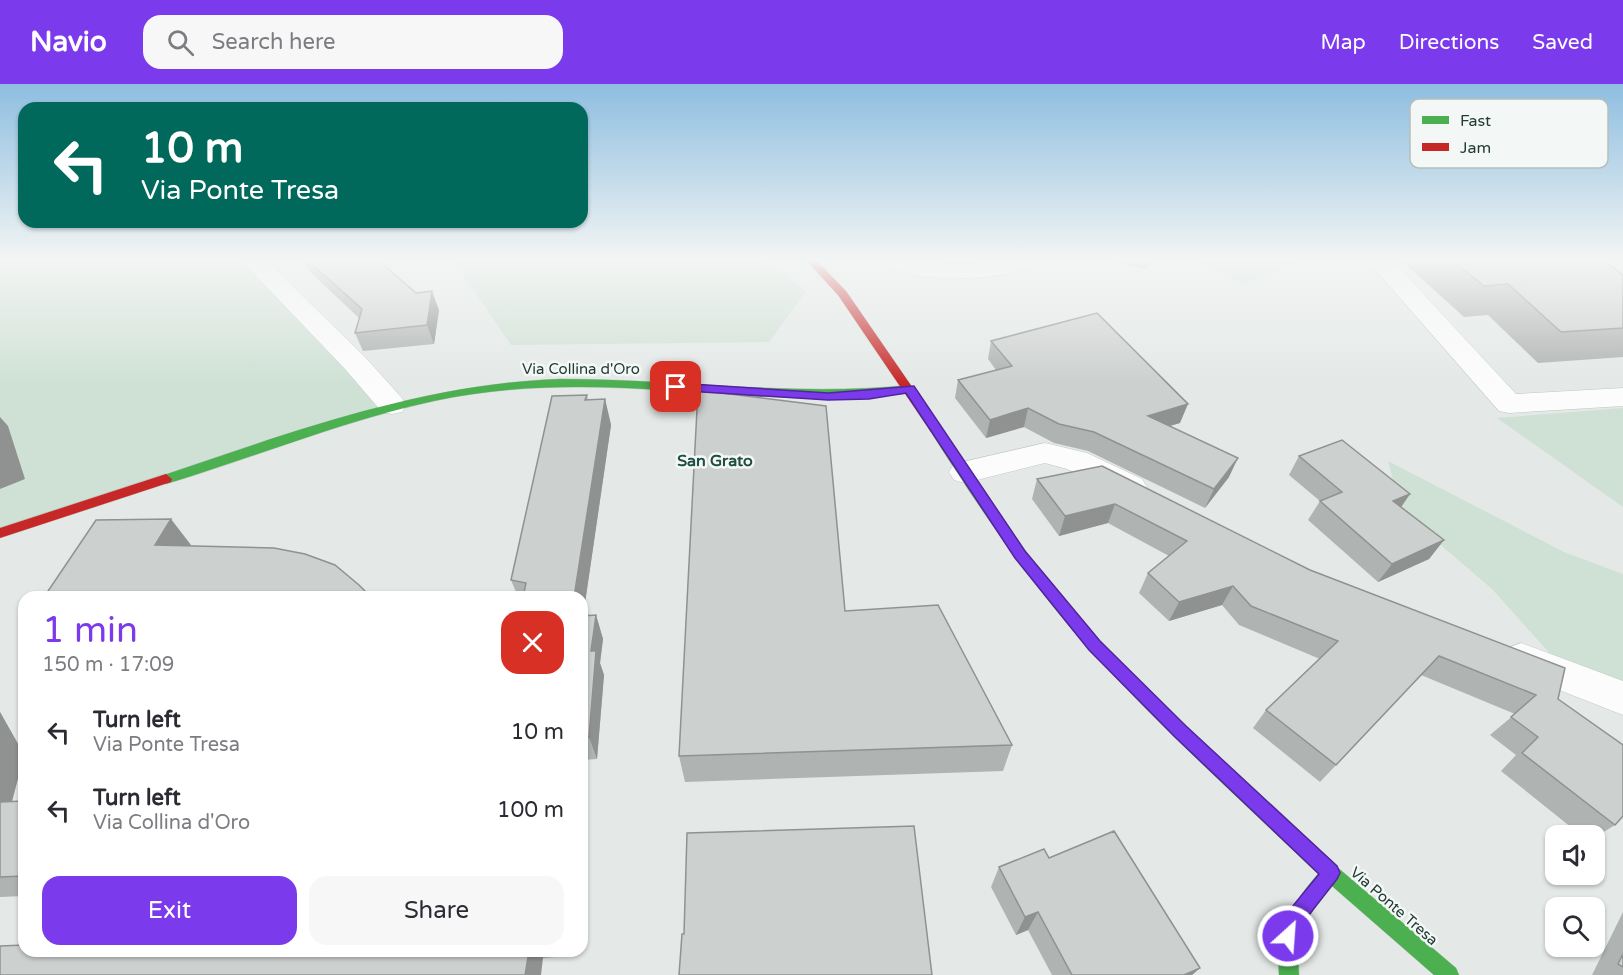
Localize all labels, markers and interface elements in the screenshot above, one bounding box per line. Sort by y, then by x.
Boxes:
search box [143,15,563,69]
text: Navio [30,25,107,59]
icon: search [164,26,197,59]
text: Search here [212,29,336,55]
text: Map [1320,30,1366,55]
text: Directions [1399,30,1499,55]
text: Saved [1532,30,1593,55]
legend [1410,99,1608,168]
text: Fast [1460,111,1491,131]
text: 10 m [141,123,243,174]
icon: left [42,126,120,204]
text: Jam [1460,138,1491,158]
text: Via Ponte Tresa [141,174,339,207]
street label: Via Collina d'Oro [522,360,640,378]
pin [650,361,701,412]
icon: arrive [659,370,692,403]
district label: San Grato [677,451,753,471]
text: 1 min [42,609,138,652]
button: close [501,611,564,674]
text: 150 m · 17:09 [42,653,174,677]
text: Turn left [93,707,181,733]
icon: left [42,716,75,749]
text: 10 m [510,719,564,745]
text: Via Ponte Tresa [93,733,240,757]
text: Turn left [93,785,181,811]
icon: left [42,794,75,827]
text: 100 m [497,797,564,823]
text: Via Collina d'Oro [93,811,250,835]
map controls [1545,825,1605,957]
button: sound [1545,825,1605,885]
street label: Via Ponte Tresa [1347,863,1441,949]
button: Exit [42,876,297,945]
button: Share [309,876,564,945]
button: search [1545,897,1605,957]
position arrow [1256,904,1320,968]

